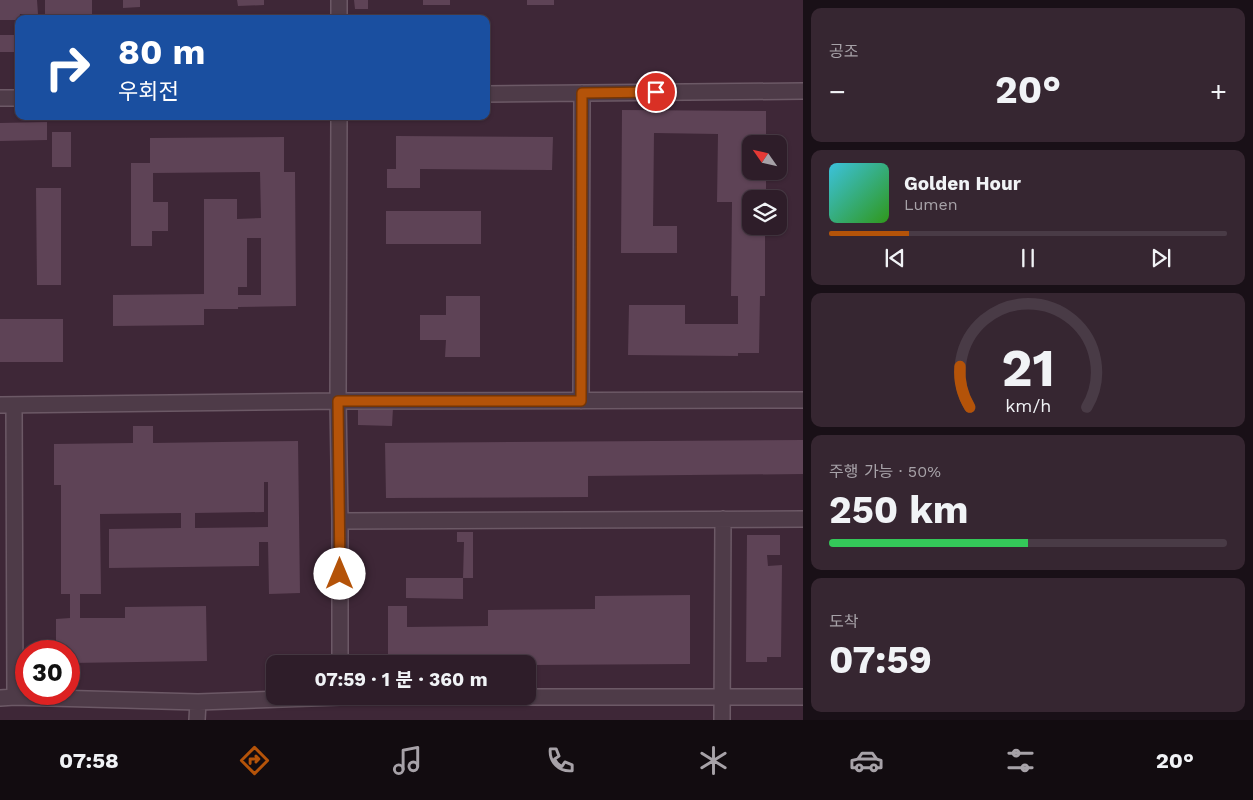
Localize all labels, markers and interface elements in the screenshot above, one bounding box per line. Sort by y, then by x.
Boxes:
text: 80 m [118,31,205,73]
icon: right [35,35,100,100]
text: 공조 [829,42,858,61]
text: 20° [995,68,1061,112]
pin [635,71,677,113]
text: − [829,75,846,108]
text: + [1210,75,1227,108]
icon: arrive [642,78,670,106]
text: 우회전 [118,79,179,104]
north arrow [742,135,788,180]
map controls [742,135,787,235]
text: Golden Hour [904,172,1021,195]
button: layers [742,190,787,235]
text: Lumen [904,195,958,214]
icon: previous [881,244,909,272]
icon: pause [1014,244,1042,272]
icon: next [1147,244,1175,272]
text: 21 [1001,338,1055,399]
text: km/h [1005,395,1051,416]
text: 주행 가능 · 50% [829,462,941,481]
text: 250 km [829,488,969,532]
position arrow [313,547,365,599]
text: 도착 [829,612,858,631]
text: 07:59 [829,638,932,682]
speed limit sign: 30 [15,640,80,705]
text: 07:59 · 1 분 · 360 m [314,668,488,691]
icon: directions [237,743,272,778]
icon: music [390,743,425,778]
icon: phone [543,743,578,778]
icon: climate [696,743,731,778]
icon: car [849,743,884,778]
icon: filters [1003,743,1038,778]
text: 07:58 [59,748,119,773]
text: 20° [1156,748,1194,773]

